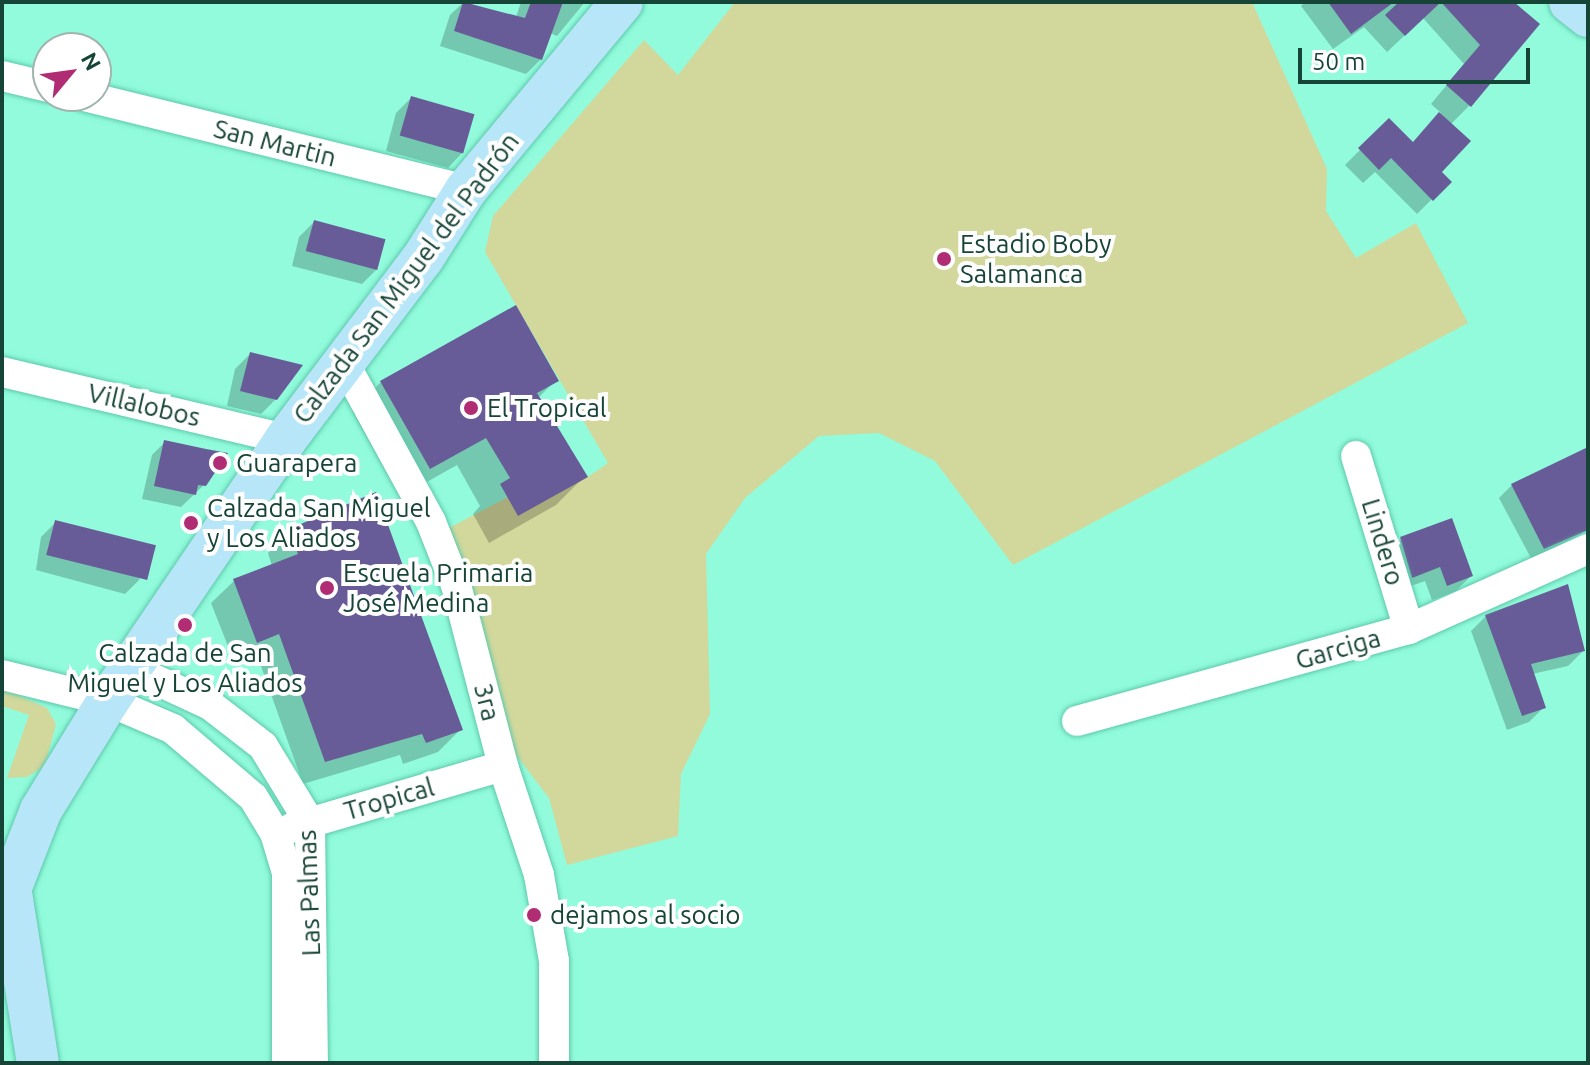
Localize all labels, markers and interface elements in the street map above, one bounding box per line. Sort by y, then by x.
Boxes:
north arrow [32,32,112,112]
scale bar [1302,32,1534,82]
text: N [77,48,107,74]
text: 50 m [1312,48,1365,75]
street label: San Martin [211,113,339,173]
street label: Calzada San Miguel del Padrón [286,127,526,429]
place label: Estadio Boby Salamanca [960,228,1112,290]
marker: Estadio Boby Salamanca [935,250,953,268]
street label: Villalobos [85,377,203,433]
place label: El Tropical [487,392,607,424]
marker: El Tropical [462,399,480,417]
place label: Guarapera [236,447,357,479]
marker: Guarapera [211,454,229,472]
place label: Calzada San Miguel y Los Aliados [207,492,431,554]
street label: Lindero [1355,495,1411,589]
marker: Calzada San Miguel y Los Aliados [182,514,200,532]
place label: Escuela Primaria José Medina [343,557,533,618]
marker: Escuela Primaria José Medina [318,579,336,597]
marker: Calzada de San Miguel y Los Aliados [176,616,194,634]
street label: Garciga [1292,622,1384,676]
place label: Calzada de San Miguel y Los Aliados [67,637,303,698]
street label: 3ra [467,680,507,724]
street label: Tropical [340,771,438,827]
street label: Las Palmas [291,829,327,957]
place label: dejamos al socio [550,899,740,931]
marker: dejamos al socio [525,906,543,924]

